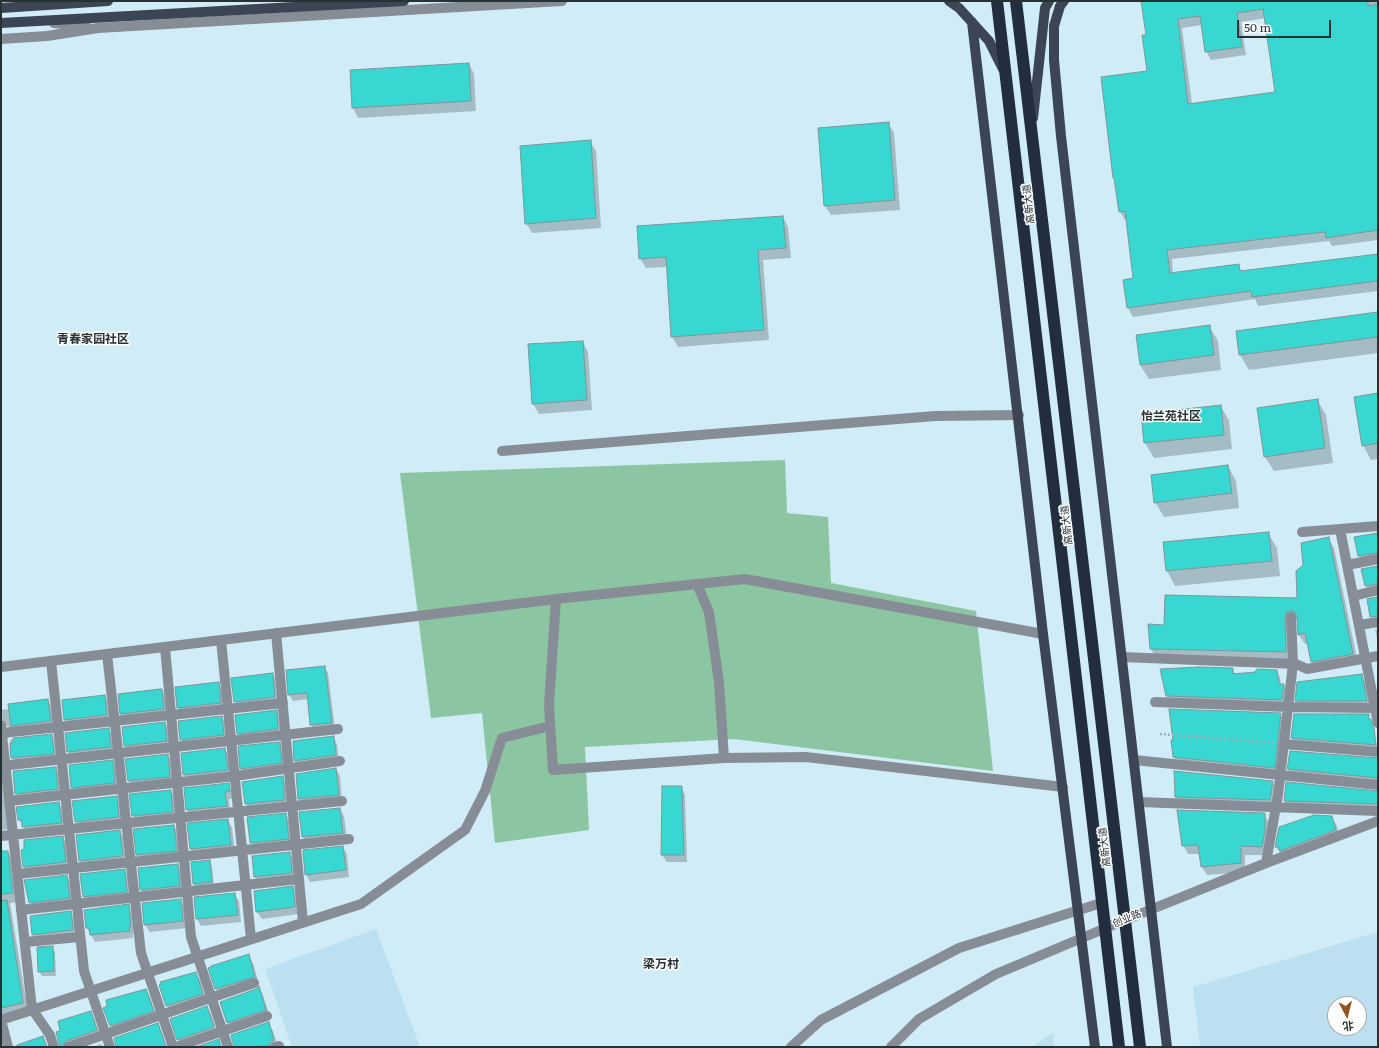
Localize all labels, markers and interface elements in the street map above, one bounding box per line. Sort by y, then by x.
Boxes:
scale bar [1239,12,1333,38]
text: 50 m [1244,18,1271,36]
street label: 高新大道 [1021,183,1037,225]
district label: 青春家园社区 [57,332,129,346]
district label: 怡兰苑社区 [1141,409,1201,423]
street label: 高新大道 [1059,504,1075,546]
street label: 高新大道 [1097,826,1113,868]
street label: 创业路 [1111,908,1143,930]
district label: 梁万村 [643,957,679,971]
north arrow [1327,996,1367,1036]
text: 北 [1342,1018,1355,1036]

